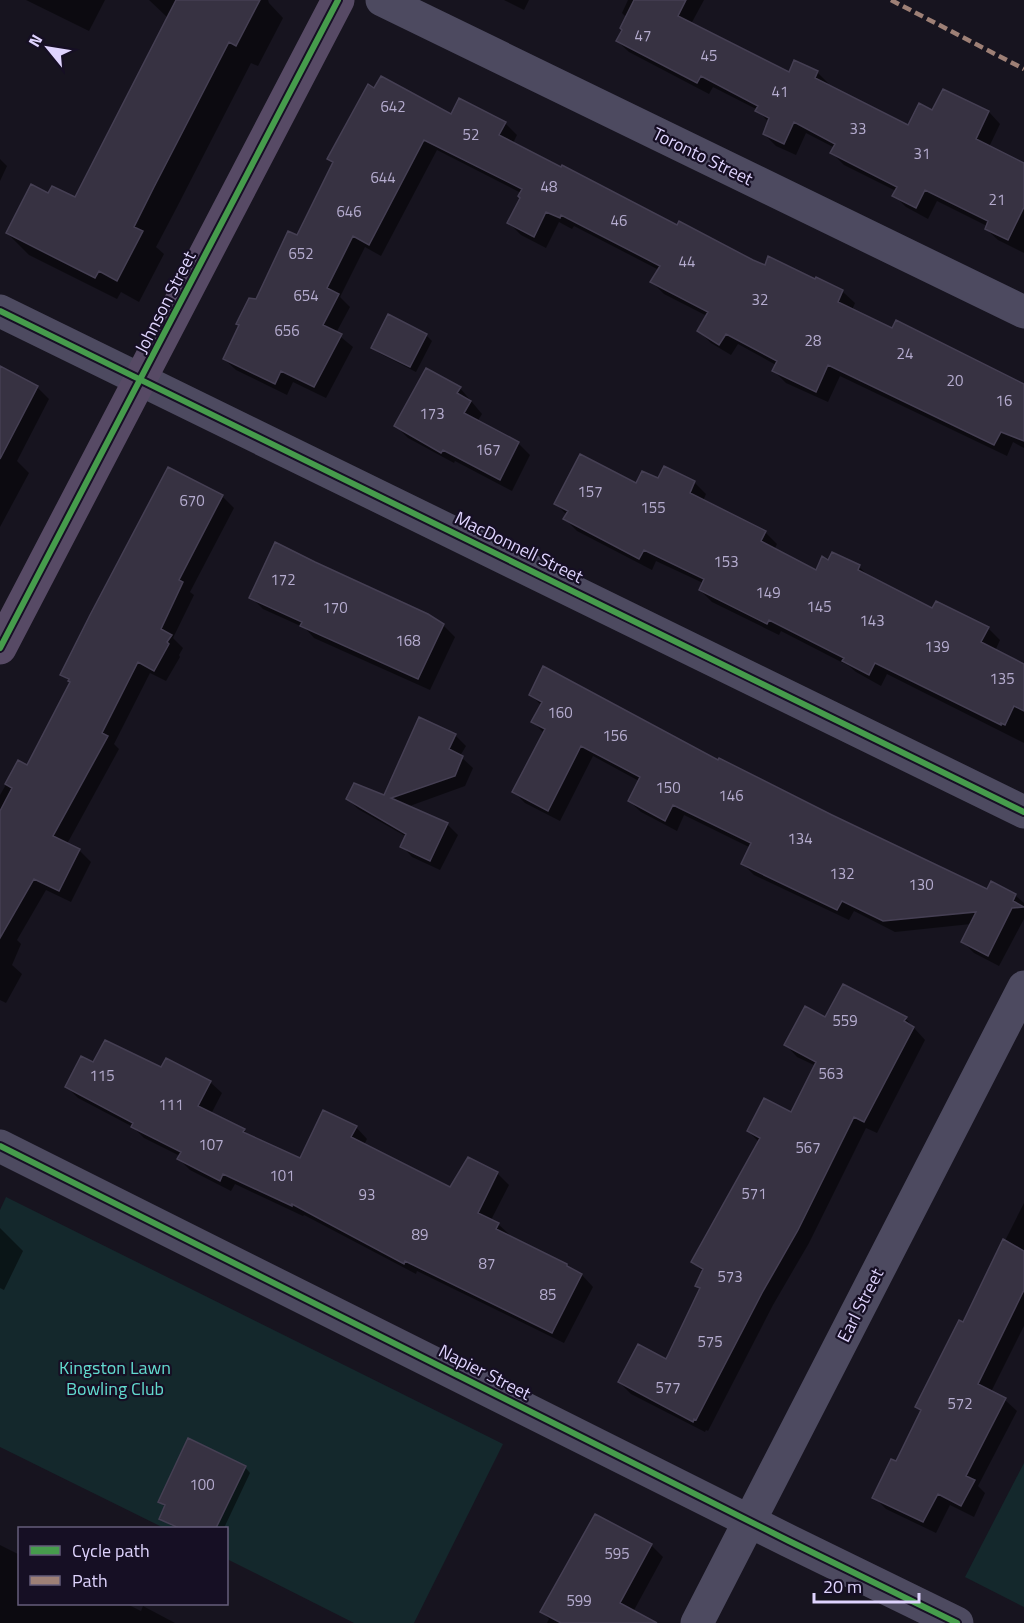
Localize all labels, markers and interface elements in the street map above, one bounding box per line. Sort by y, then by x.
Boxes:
north arrow [18,18,78,78]
house number: 47 [635,24,651,47]
text: N [22,30,48,51]
house number: 45 [701,44,717,67]
house number: 41 [772,80,788,103]
house number: 642 [380,95,406,118]
house number: 33 [850,117,866,140]
street label: Toronto Street [648,120,758,192]
house number: 52 [463,123,479,146]
house number: 31 [914,142,930,165]
house number: 644 [370,166,396,189]
house number: 48 [541,175,557,198]
house number: 21 [989,188,1005,211]
house number: 646 [336,200,362,223]
house number: 46 [611,209,627,232]
house number: 652 [288,242,314,265]
street label: Johnson Street [128,245,203,358]
house number: 44 [679,250,695,273]
house number: 654 [293,284,319,307]
house number: 32 [752,288,768,311]
house number: 656 [274,319,300,342]
house number: 28 [805,329,821,352]
house number: 24 [897,342,913,365]
house number: 20 [947,369,963,392]
house number: 16 [996,389,1012,412]
house number: 173 [419,402,445,425]
house number: 167 [475,438,501,461]
house number: 157 [577,480,603,503]
house number: 670 [179,489,205,512]
house number: 155 [640,496,666,519]
street label: MacDonnell Street [450,504,589,590]
house number: 153 [713,550,739,573]
house number: 172 [270,568,296,591]
house number: 149 [755,581,781,604]
house number: 145 [806,595,832,618]
house number: 170 [322,596,348,619]
house number: 143 [859,609,885,632]
house number: 168 [395,629,421,652]
house number: 139 [924,635,950,658]
house number: 135 [989,667,1015,690]
house number: 160 [547,701,573,724]
house number: 156 [602,724,628,747]
house number: 150 [655,776,681,799]
house number: 146 [718,784,744,807]
house number: 134 [787,827,813,850]
house number: 132 [829,862,855,885]
house number: 130 [908,873,934,896]
house number: 559 [832,1009,858,1032]
house number: 563 [818,1062,844,1085]
house number: 115 [89,1064,115,1087]
house number: 111 [158,1093,184,1116]
house number: 107 [198,1133,224,1156]
house number: 567 [795,1136,821,1159]
house number: 101 [269,1164,295,1187]
house number: 571 [741,1182,767,1205]
house number: 93 [359,1183,375,1206]
house number: 89 [412,1223,428,1246]
house number: 87 [479,1252,495,1275]
street label: Earl Street [830,1263,890,1347]
house number: 573 [717,1265,743,1288]
house number: 85 [540,1283,556,1306]
house number: 575 [697,1330,723,1353]
street label: Napier Street [434,1337,536,1407]
park label: Kingston Lawn Bowling Club [59,1354,171,1402]
house number: 577 [655,1376,681,1399]
house number: 572 [947,1392,973,1415]
house number: 100 [189,1473,215,1496]
legend [18,1527,228,1605]
text: Cycle path [72,1537,150,1564]
house number: 595 [604,1542,630,1565]
scale bar [814,1566,919,1604]
text: Path [72,1567,108,1594]
text: 20 m [823,1573,862,1600]
house number: 599 [566,1589,592,1612]

